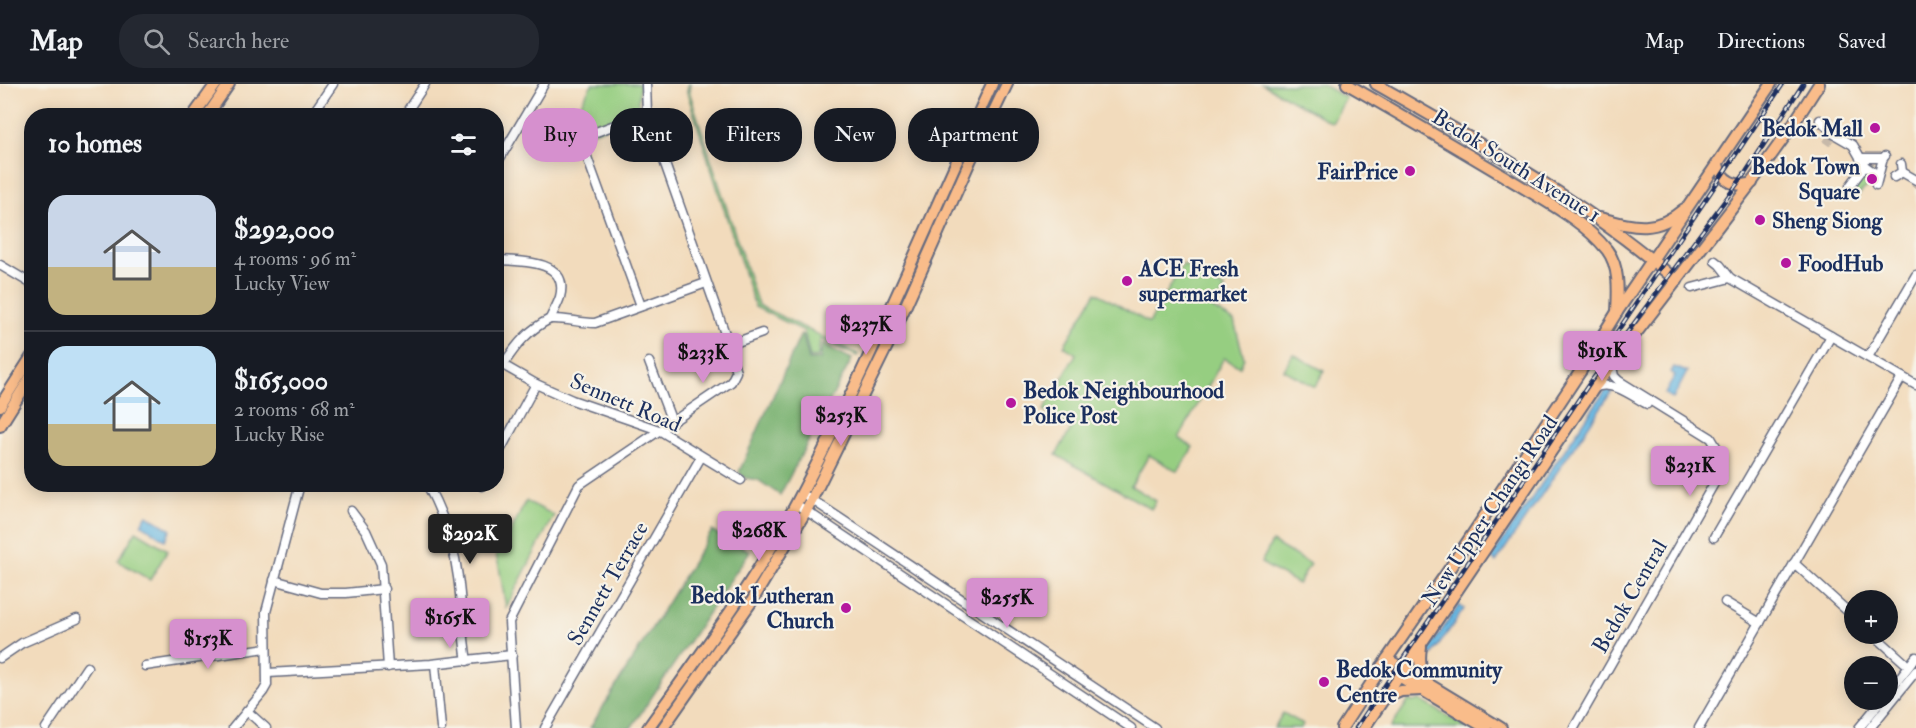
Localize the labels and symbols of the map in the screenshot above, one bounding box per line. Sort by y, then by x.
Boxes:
street label: Bedok South Avenue 1 [1427,103,1606,229]
place label: Bedok Mall [1761,115,1863,143]
marker: Bedok Mall [1868,121,1882,135]
place label: Bedok Town Square [1751,153,1861,207]
place label: FairPrice [1317,158,1399,186]
marker: FairPrice [1403,164,1417,178]
marker: Bedok Town Square [1865,172,1879,186]
place label: Sheng Siong [1772,207,1884,236]
marker: Sheng Siong [1753,213,1767,227]
place label: FoodHub [1798,250,1883,278]
place label: ACE Fresh supermarket [1138,255,1248,309]
marker: FoodHub [1779,256,1793,270]
marker: ACE Fresh supermarket [1120,274,1134,288]
pin: $237K [824,305,908,356]
pin: $191K [1560,331,1644,382]
pin: $233K [661,333,745,384]
street label: Sennett Road [566,367,686,439]
place label: Bedok Neighbourhood Police Post [1023,377,1224,430]
pin: $253K [799,396,883,447]
marker: Bedok Neighbourhood Police Post [1004,396,1018,410]
street label: New Upper Changi Road [1416,410,1565,612]
pin: $231K [1648,446,1732,497]
pin: $268K [717,511,801,562]
pin: $292K [428,514,512,565]
street label: Sennett Terrace [561,517,655,650]
street label: Bedok Central [1586,534,1674,658]
pin: $255K [965,578,1049,629]
place label: Bedok Lutheran Church [690,582,835,635]
pin: $165K [408,598,492,649]
marker: Bedok Lutheran Church [839,601,853,615]
pin: $153K [166,619,250,670]
place label: Bedok Community Centre [1336,656,1503,709]
marker: Bedok Community Centre [1317,675,1331,689]

